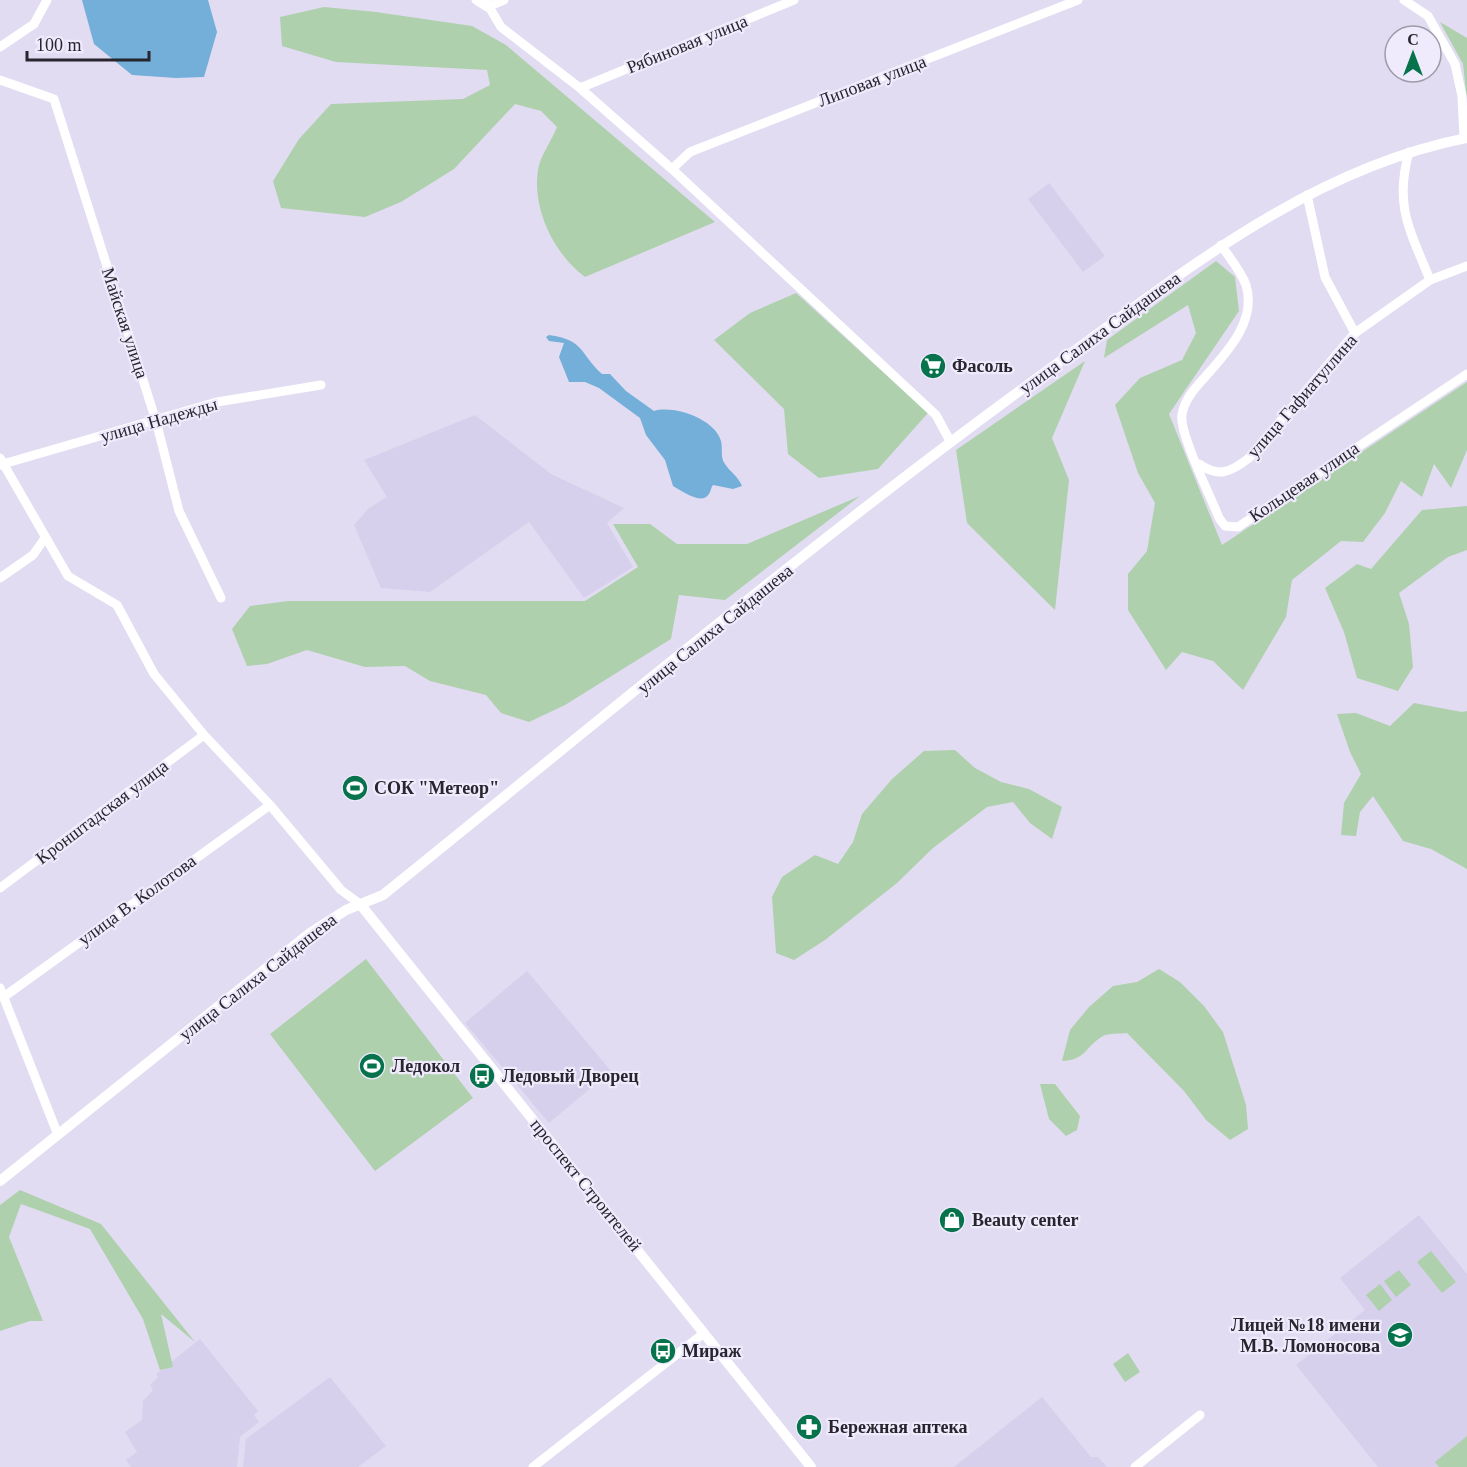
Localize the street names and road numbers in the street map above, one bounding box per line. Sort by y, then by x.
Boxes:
street label: Рябиновая улица [624,11,750,77]
street label: Липовая улица [815,51,929,111]
street label: Майская улица [98,265,152,381]
street label: улица Салиха Сайдашева [1016,268,1184,398]
street label: улица Гафиатуллина [1243,330,1361,462]
street label: улица Надежды [98,394,220,446]
street label: Кольцевая улица [1245,438,1363,526]
street label: улица Салиха Сайдашева [633,560,797,698]
street label: Кронштадская улица [32,756,172,868]
street label: улица В. Колотова [74,851,200,949]
street label: улица Салиха Сайдашева [175,909,341,1045]
street label: проспект Строителей [526,1115,646,1256]

